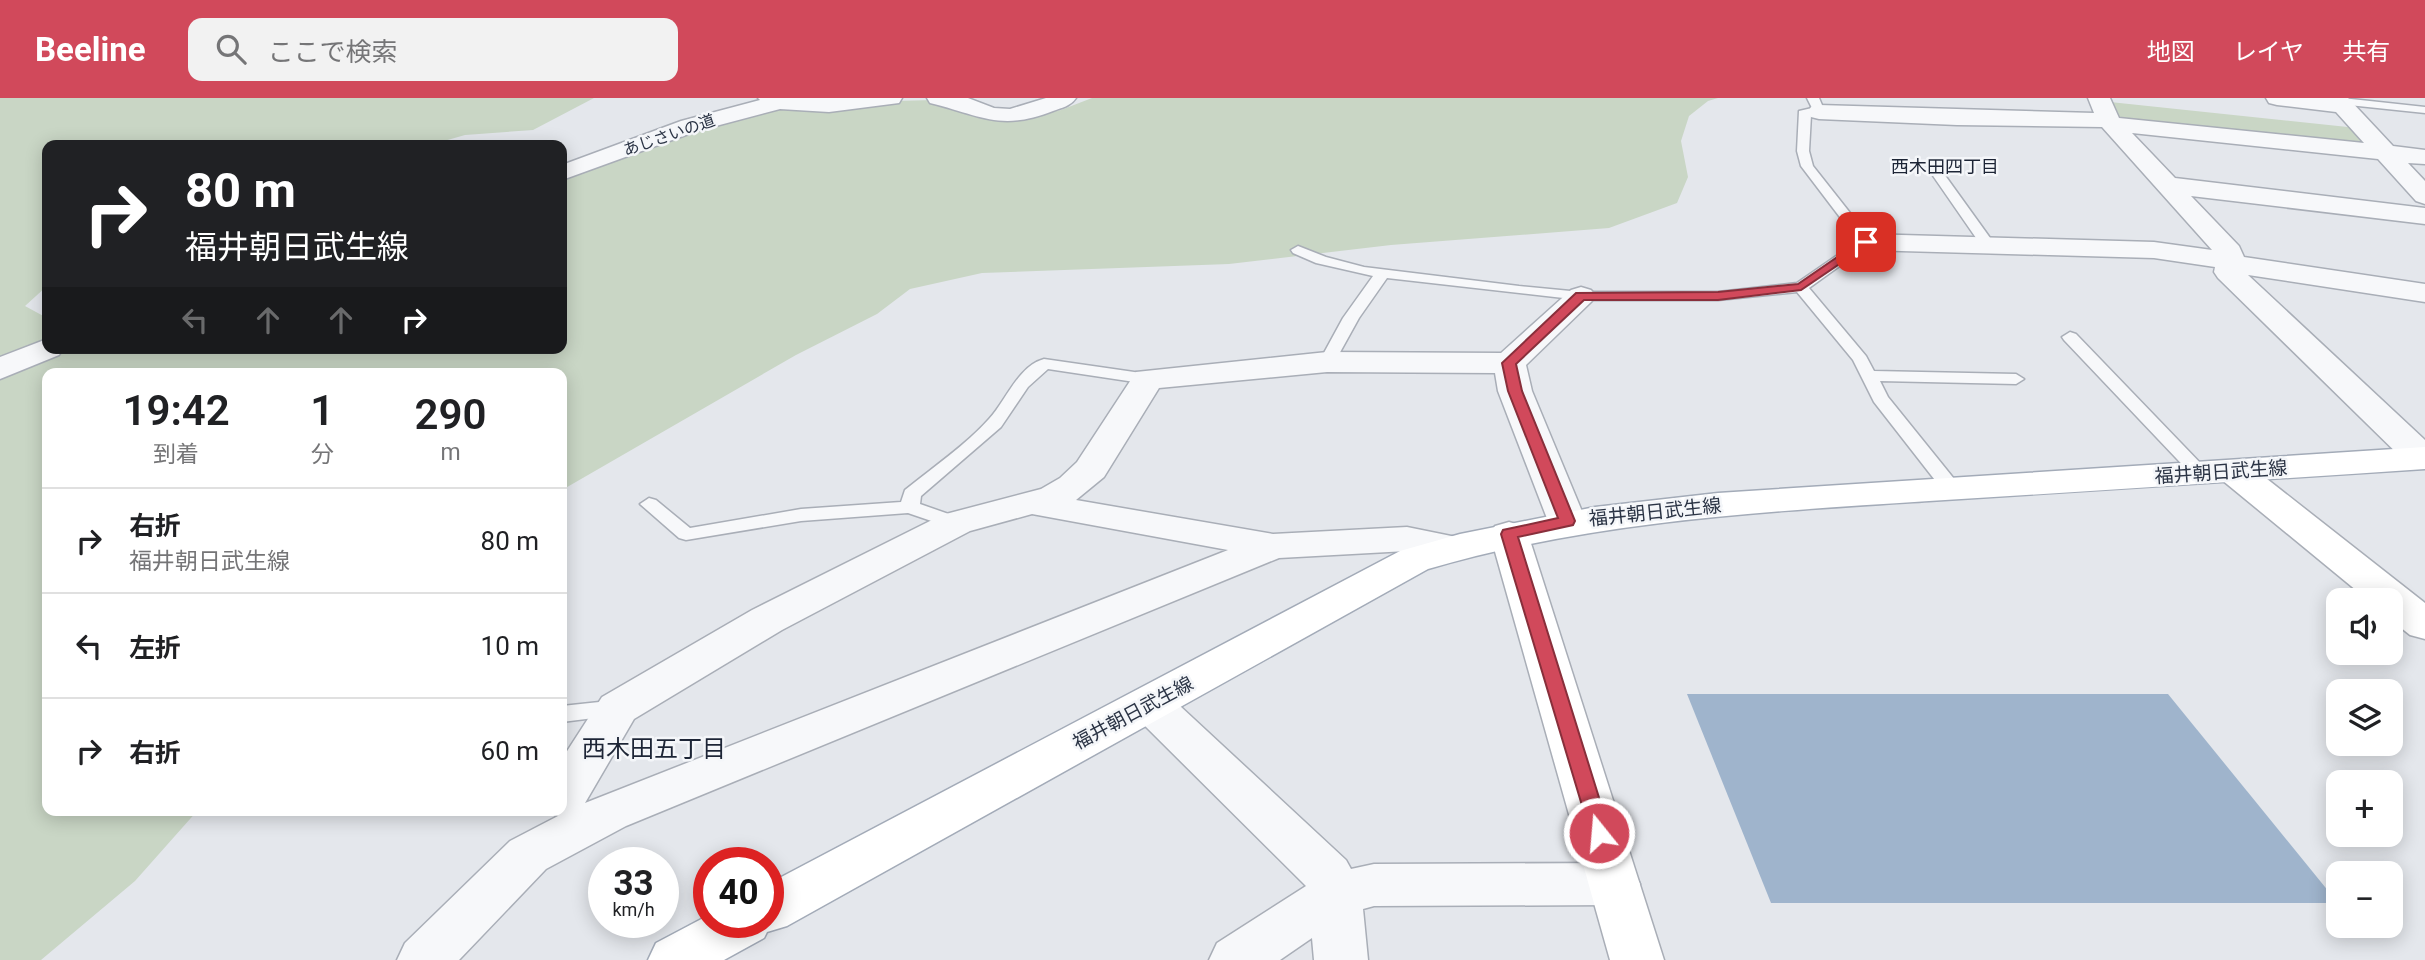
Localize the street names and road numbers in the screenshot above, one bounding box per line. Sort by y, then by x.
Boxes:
street label: あじさいの道 [621,110,717,160]
street label: 福井朝日武生線 [2154,456,2288,488]
street label: 福井朝日武生線 [1588,494,1722,530]
street label: 福井朝日武生線 [1069,672,1197,754]

